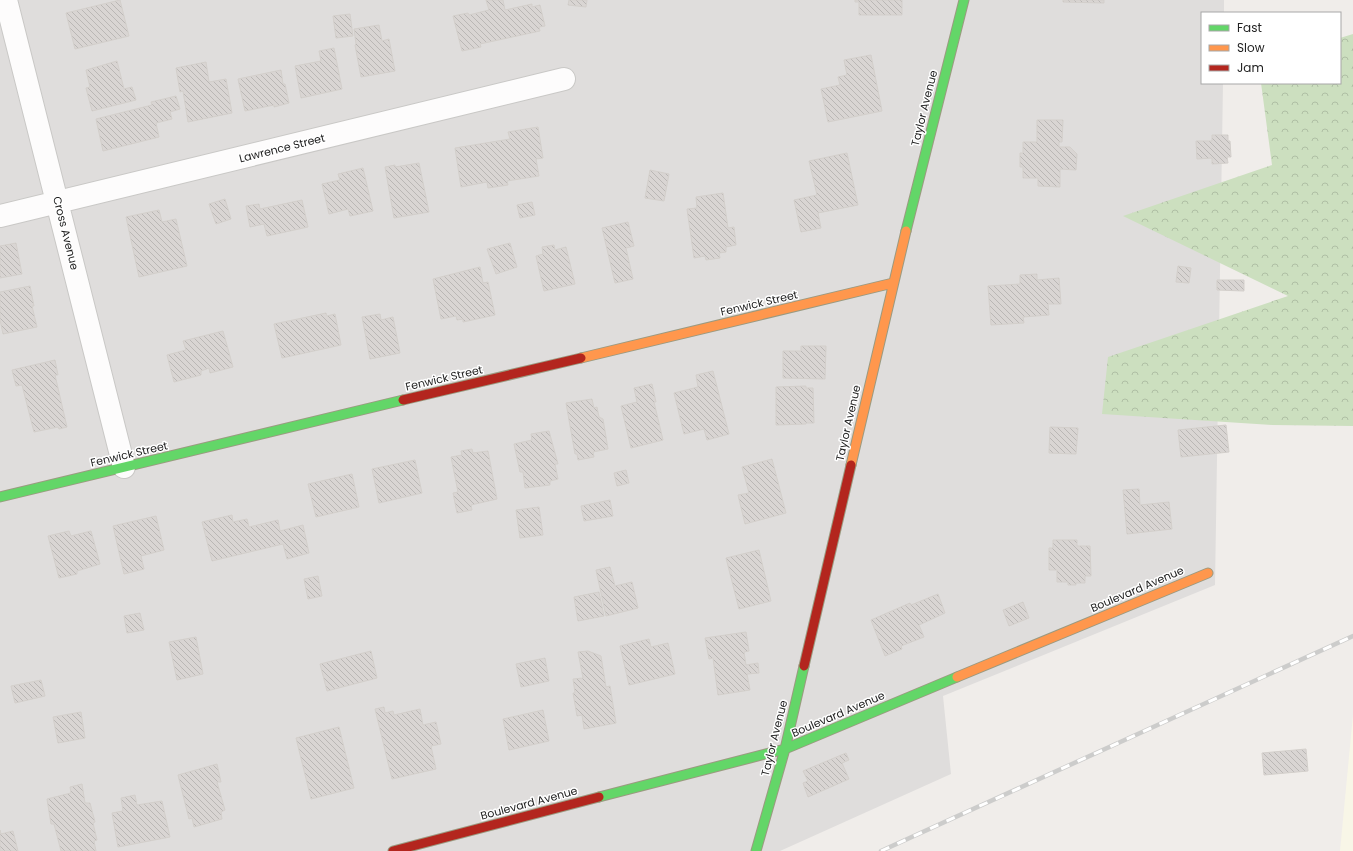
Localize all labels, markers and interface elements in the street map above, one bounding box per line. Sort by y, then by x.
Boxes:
legend [1201,12,1341,84]
text: Fast [1237,19,1262,36]
text: Slow [1237,39,1265,56]
text: Jam [1237,59,1264,76]
street label: Taylor Avenue [907,68,941,148]
street label: Lawrence Street [237,130,327,166]
street label: Cross Avenue [49,194,83,272]
street label: Fenwick Street [719,286,799,320]
street label: Fenwick Street [404,361,484,395]
street label: Taylor Avenue [831,383,865,463]
street label: Fenwick Street [89,437,169,471]
street label: Boulevard Avenue [1088,562,1186,616]
street label: Boulevard Avenue [789,687,887,741]
street label: Taylor Avenue [757,698,791,778]
street label: Boulevard Avenue [479,782,579,824]

